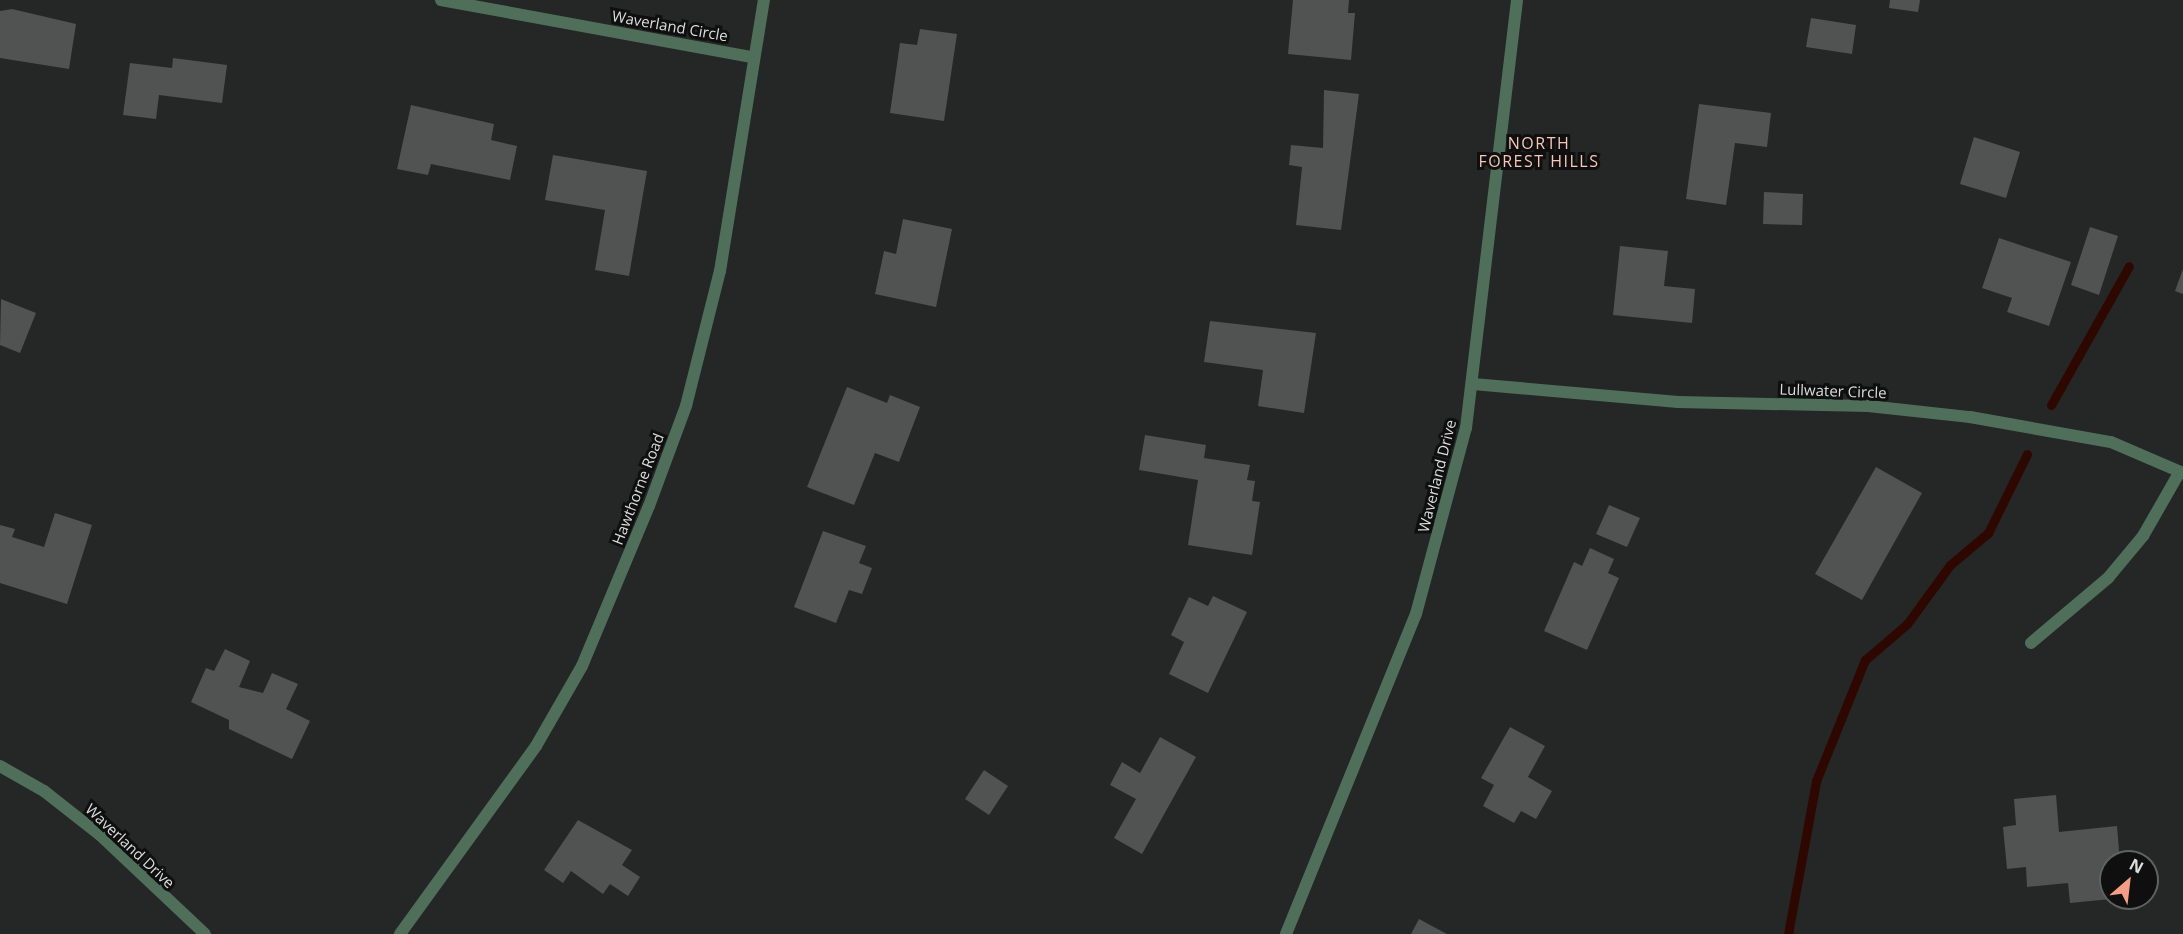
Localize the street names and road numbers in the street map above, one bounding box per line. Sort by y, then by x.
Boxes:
street label: Waverland Circle [611,7,729,45]
street label: Lullwater Circle [1779,380,1887,402]
street label: Waverland Drive [1414,418,1460,534]
street label: Hawthorne Road [608,431,668,547]
street label: Waverland Drive [82,800,178,892]

